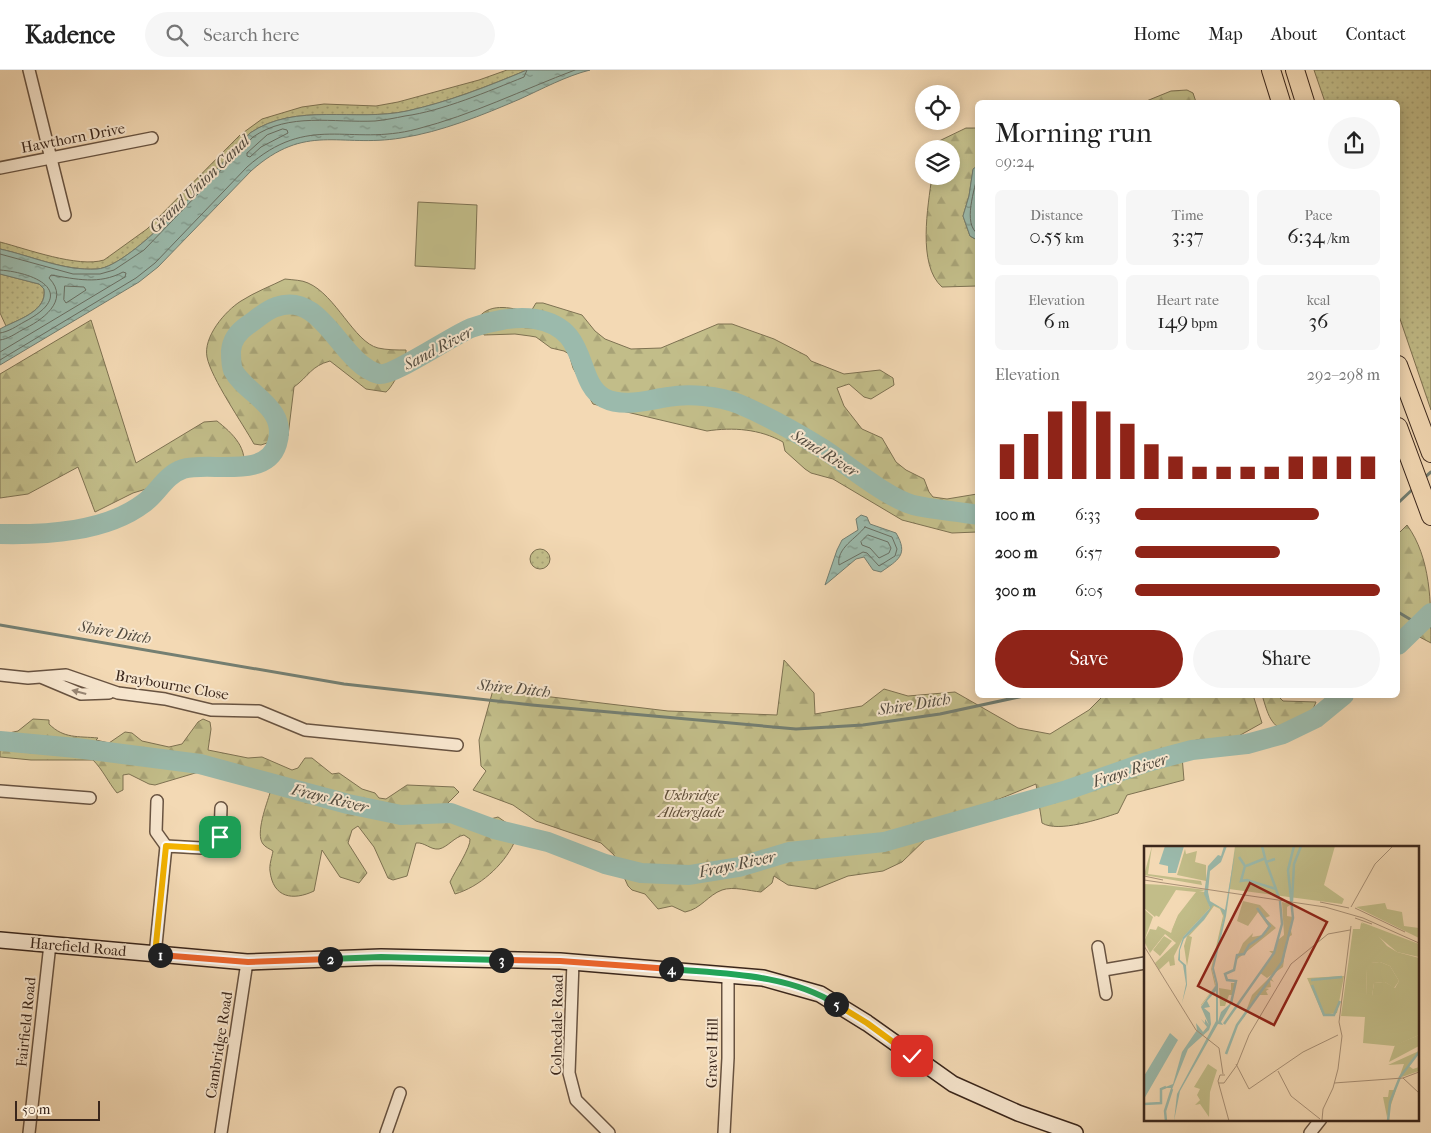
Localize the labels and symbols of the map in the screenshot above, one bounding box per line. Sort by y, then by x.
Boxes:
street label: Hawthorn Drive [19,119,127,157]
water label: Grand Union Canal [145,130,255,237]
water label: Sand River [399,321,477,375]
water label: Sand River [787,424,863,482]
water label: Shire Ditch [76,616,153,648]
street label: Braybourne Close [114,666,231,704]
water label: Shire Ditch [476,675,551,701]
one-way arrow [71,687,86,695]
water label: Shire Ditch [875,689,952,719]
water label: Frays River [1089,748,1172,791]
water label: Frays River [289,779,372,817]
park label: Uxbridge Alderglade [656,786,725,821]
pin [199,816,241,858]
water label: Frays River [696,846,779,882]
inset map [1144,846,1418,1120]
street label: Harefield Road [29,934,128,960]
pin: 1 [148,942,172,968]
pin: 2 [318,946,342,972]
pin: 3 [488,948,514,972]
pin: 4 [658,956,684,982]
street label: Colnedale Road [547,974,567,1076]
street label: Fairfield Road [12,975,40,1068]
street label: Cambridge Road [202,989,236,1100]
pin: 5 [824,992,848,1016]
street label: Gravel Hill [702,1018,722,1088]
pin [891,1035,933,1077]
scale bar [15,1098,100,1121]

